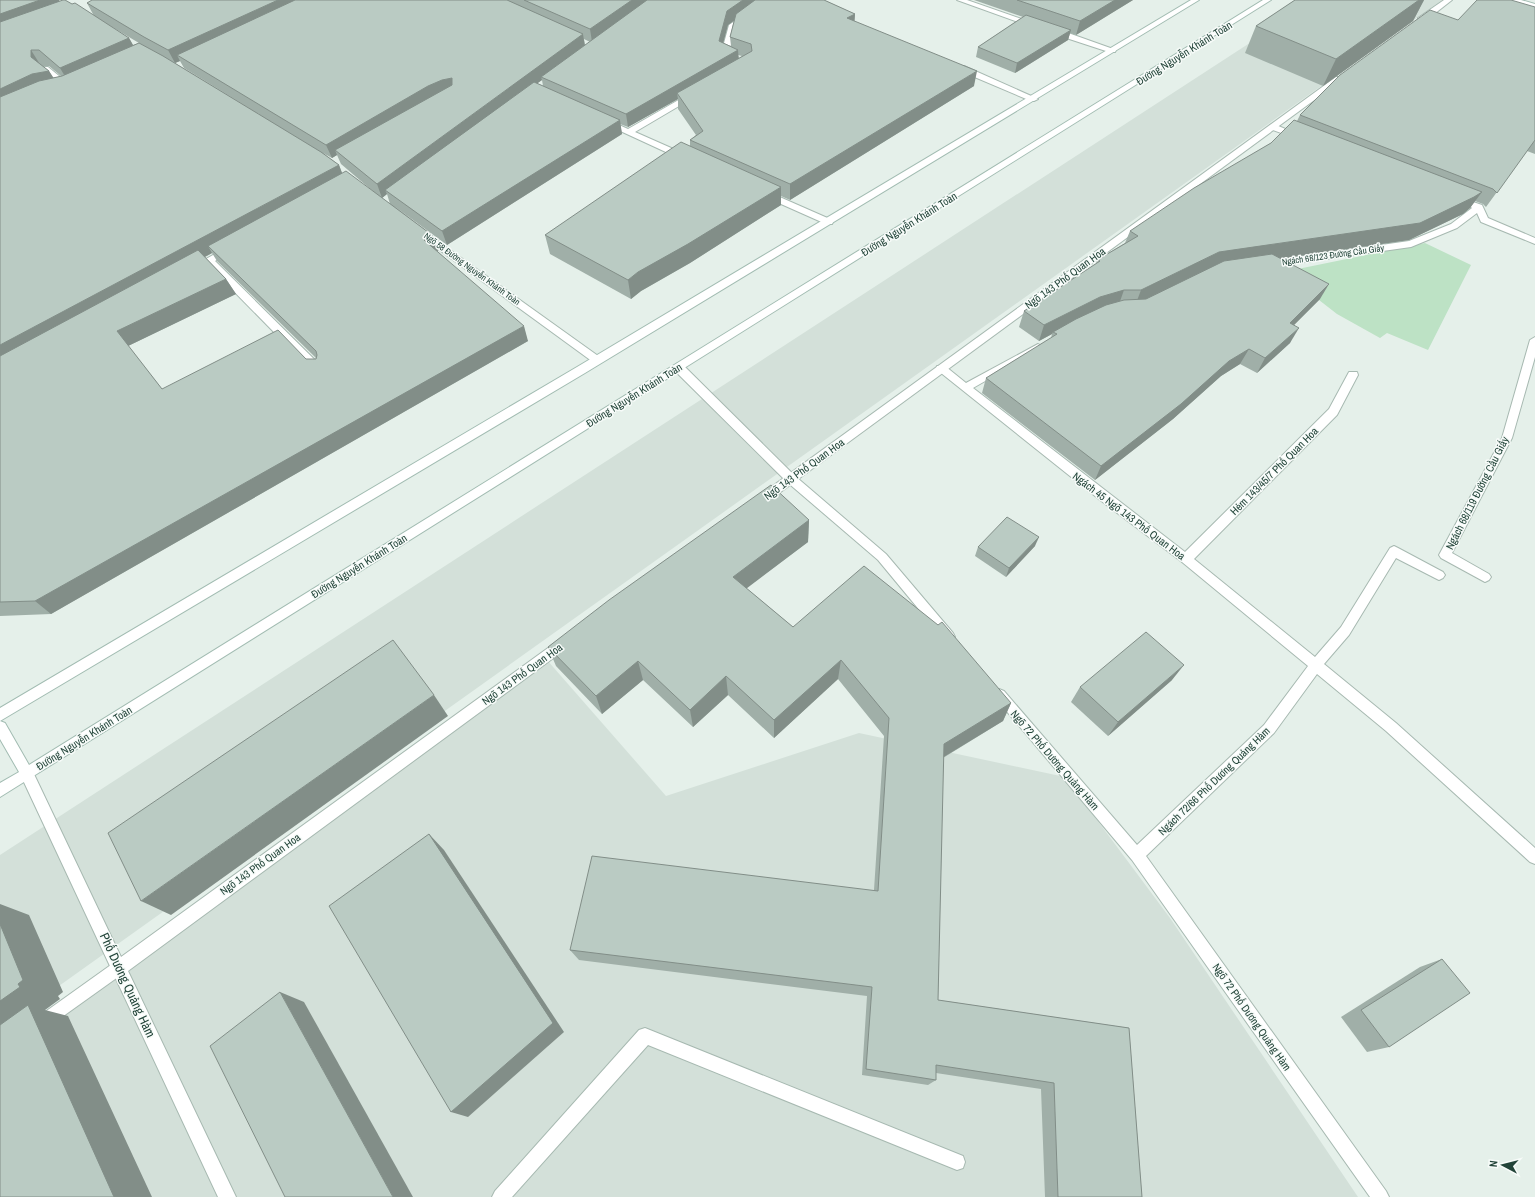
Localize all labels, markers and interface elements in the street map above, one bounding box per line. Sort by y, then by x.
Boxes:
street label: Đường Nguyễn Khánh Toàn [1133,18,1235,88]
street label: Đường Nguyễn Khánh Toàn [858,189,960,259]
street label: Ngõ 58 Đường Nguyễn Khánh Toàn [421,230,523,308]
street label: Ngách 68/123 Đường Cầu Giấy [1281,242,1385,268]
street label: Ngõ 143 Phố Quan Hoa [1022,244,1108,312]
street label: Đường Nguyễn Khánh Toàn [583,360,685,430]
street label: Hẻm 143/45/7 Phố Quan Hoa [1227,424,1321,518]
street label: Ngách 68/119 Đường Cầu Giấy [1442,434,1512,552]
street label: Ngõ 143 Phố Quan Hoa [761,435,847,503]
street label: Ngách 45 Ngõ 143 Phố Quan Hoa [1070,469,1188,563]
street label: Đường Nguyễn Khánh Toàn [308,531,410,601]
street label: Ngõ 143 Phố Quan Hoa [479,640,565,708]
street label: Đường Nguyễn Khánh Toàn [33,703,135,773]
street label: Ngõ 72 Phố Dương Quảng Hàm [1008,707,1102,813]
street label: Ngách 72/66 Phố Dương Quảng Hàm [1155,724,1273,838]
street label: Ngõ 143 Phố Quan Hoa [217,830,303,898]
street label: Phố Dương Quảng Hàm [96,930,159,1040]
street label: Ngõ 72 Phố Dương Quảng Hàm [1210,961,1294,1073]
north arrow [1483,1145,1523,1185]
text: N [1486,1160,1500,1168]

